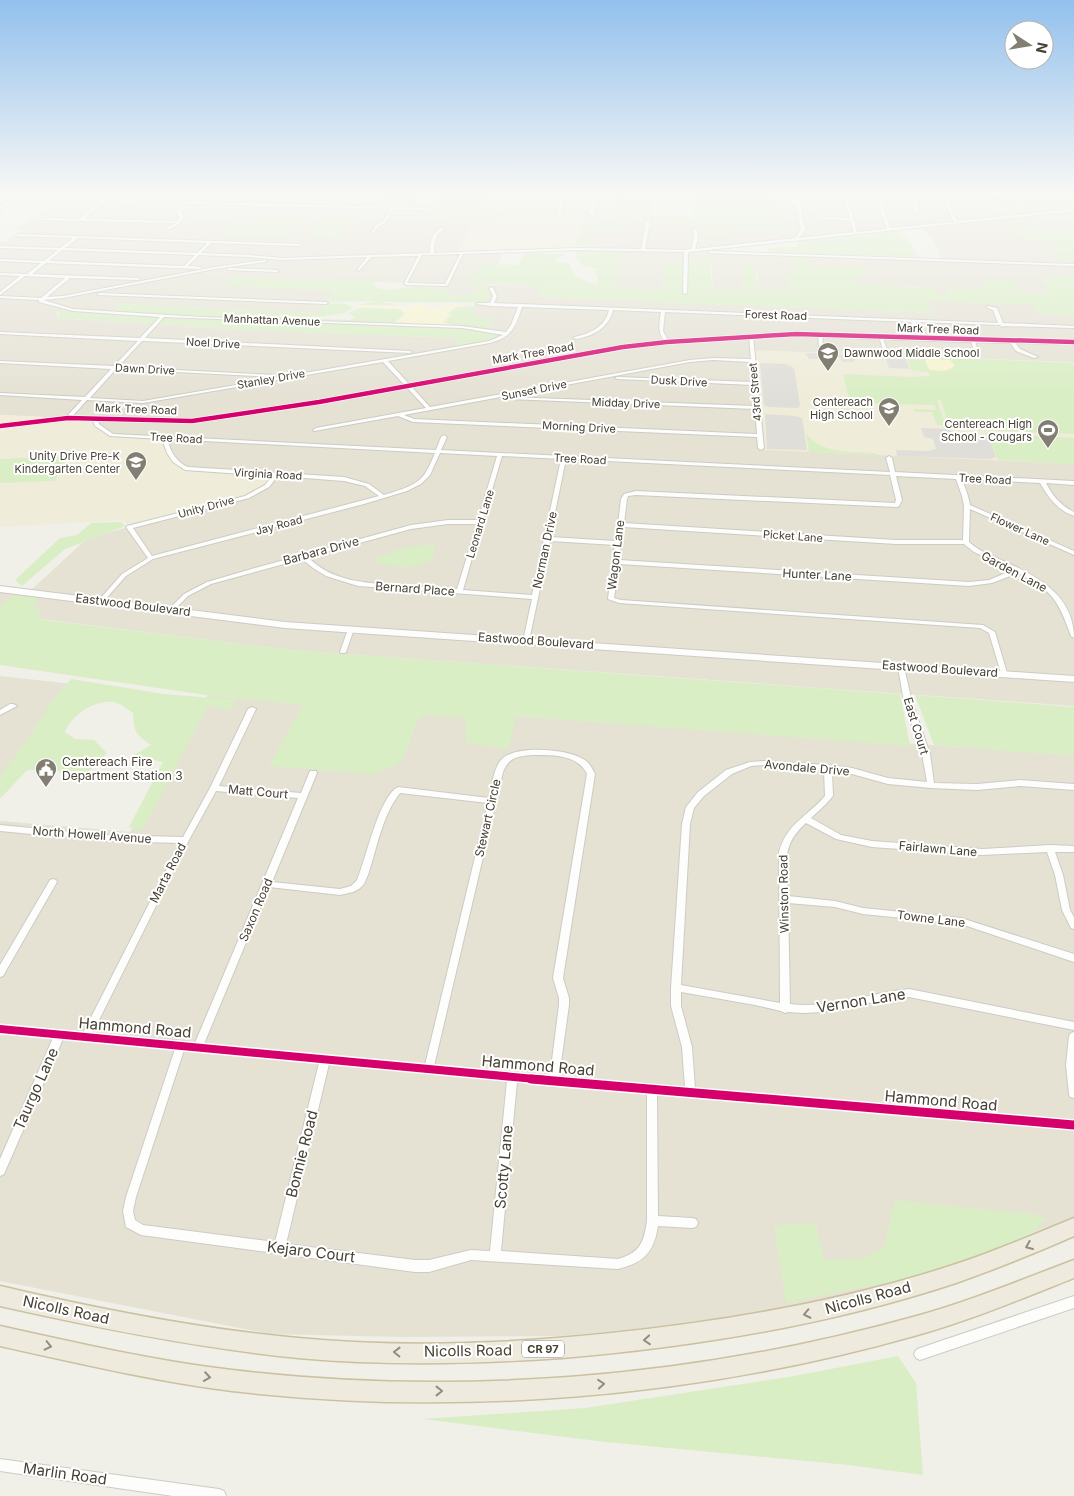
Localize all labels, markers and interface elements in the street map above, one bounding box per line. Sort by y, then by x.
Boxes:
north arrow [1004,20,1054,70]
text: N [1033,41,1052,55]
street label: Forest Road [745,307,807,323]
street label: Manhattan Avenue [223,311,321,329]
street label: Mark Tree Road [897,321,979,337]
street label: Noel Drive [185,335,241,351]
street label: Mark Tree Road [491,339,575,367]
school or university icon: Dawnwood Middle School [816,341,840,372]
place label: Dawnwood Middle School [844,346,979,360]
street label: Dawn Drive [115,360,175,378]
street label: 43rd Street [745,362,765,422]
street label: Stanley Drive [236,366,306,392]
street label: Dusk Drive [650,373,708,389]
street label: Sunset Drive [500,377,568,403]
street label: Midday Drive [591,395,661,411]
place label: Centereach High School [810,395,873,422]
school or university icon: Centereach High School [877,396,901,427]
street label: Mark Tree Road [95,401,177,417]
place label: Centereach High School - Cougars [941,417,1032,444]
street label: Morning Drive [542,418,616,436]
sports icon: Centereach High School - Cougars [1036,418,1060,449]
street label: Tree Road [149,430,203,446]
place label: Unity Drive Pre-K Kindergarten Center [14,449,121,476]
school or university icon: Unity Drive Pre-K Kindergarten Center [124,450,148,481]
street label: Tree Road [553,451,607,467]
street label: Virginia Road [233,465,303,483]
street label: Tree Road [958,471,1012,487]
street label: Leonard Lane [463,488,497,560]
street label: Unity Drive [176,493,236,521]
street label: Norman Drive [529,510,560,590]
street label: Flower Lane [988,510,1052,548]
street label: Jay Road [254,512,304,538]
street label: Wagon Lane [604,519,627,591]
street label: Picket Lane [762,527,824,545]
street label: Barbara Drive [281,533,360,568]
street label: Garden Lane [979,548,1050,595]
street label: Hunter Lane [782,565,852,584]
street label: Bernard Place [375,578,455,599]
street label: Eastwood Boulevard [75,590,192,619]
street label: Eastwood Boulevard [478,629,594,652]
street label: Eastwood Boulevard [882,657,998,680]
street label: East Court [901,695,932,756]
place label: Centereach Fire Department Station 3 [62,754,183,783]
street label: Avondale Drive [764,756,850,779]
public building icon: Centereach Fire Department Station 3 [34,757,58,788]
street label: Stewart Circle [471,777,504,858]
street label: Matt Court [227,781,289,802]
street label: North Howell Avenue [32,823,152,846]
street label: Fairlawn Lane [898,838,978,859]
street label: Marta Road [146,840,189,905]
street label: Winston Road [775,855,792,933]
street label: Saxon Road [235,876,276,944]
street label: Towne Lane [896,907,966,930]
street label: Vernon Lane [815,984,907,1017]
street label: Hammond Road [78,1013,192,1042]
street label: Taurgo Lane [9,1045,62,1133]
street label: Hammond Road [481,1051,595,1080]
street label: Hammond Road [884,1086,998,1115]
street label: Bonnie Road [281,1108,322,1200]
street label: Scotty Lane [490,1124,517,1210]
street label: Kejaro Court [266,1237,356,1266]
one-way arrow [1025,1240,1034,1250]
street label: Nicolls Road [823,1277,913,1318]
street label: Nicolls Road [21,1291,111,1328]
one-way arrow [803,1308,812,1318]
one-way arrow [643,1335,651,1346]
street label: Nicolls Road [424,1340,512,1361]
road number: CR 97 [522,1340,564,1358]
one-way arrow [43,1341,52,1351]
one-way arrow [393,1347,401,1357]
one-way arrow [204,1371,212,1382]
one-way arrow [598,1379,606,1390]
one-way arrow [436,1386,443,1396]
street label: Marlin Road [22,1458,108,1489]

